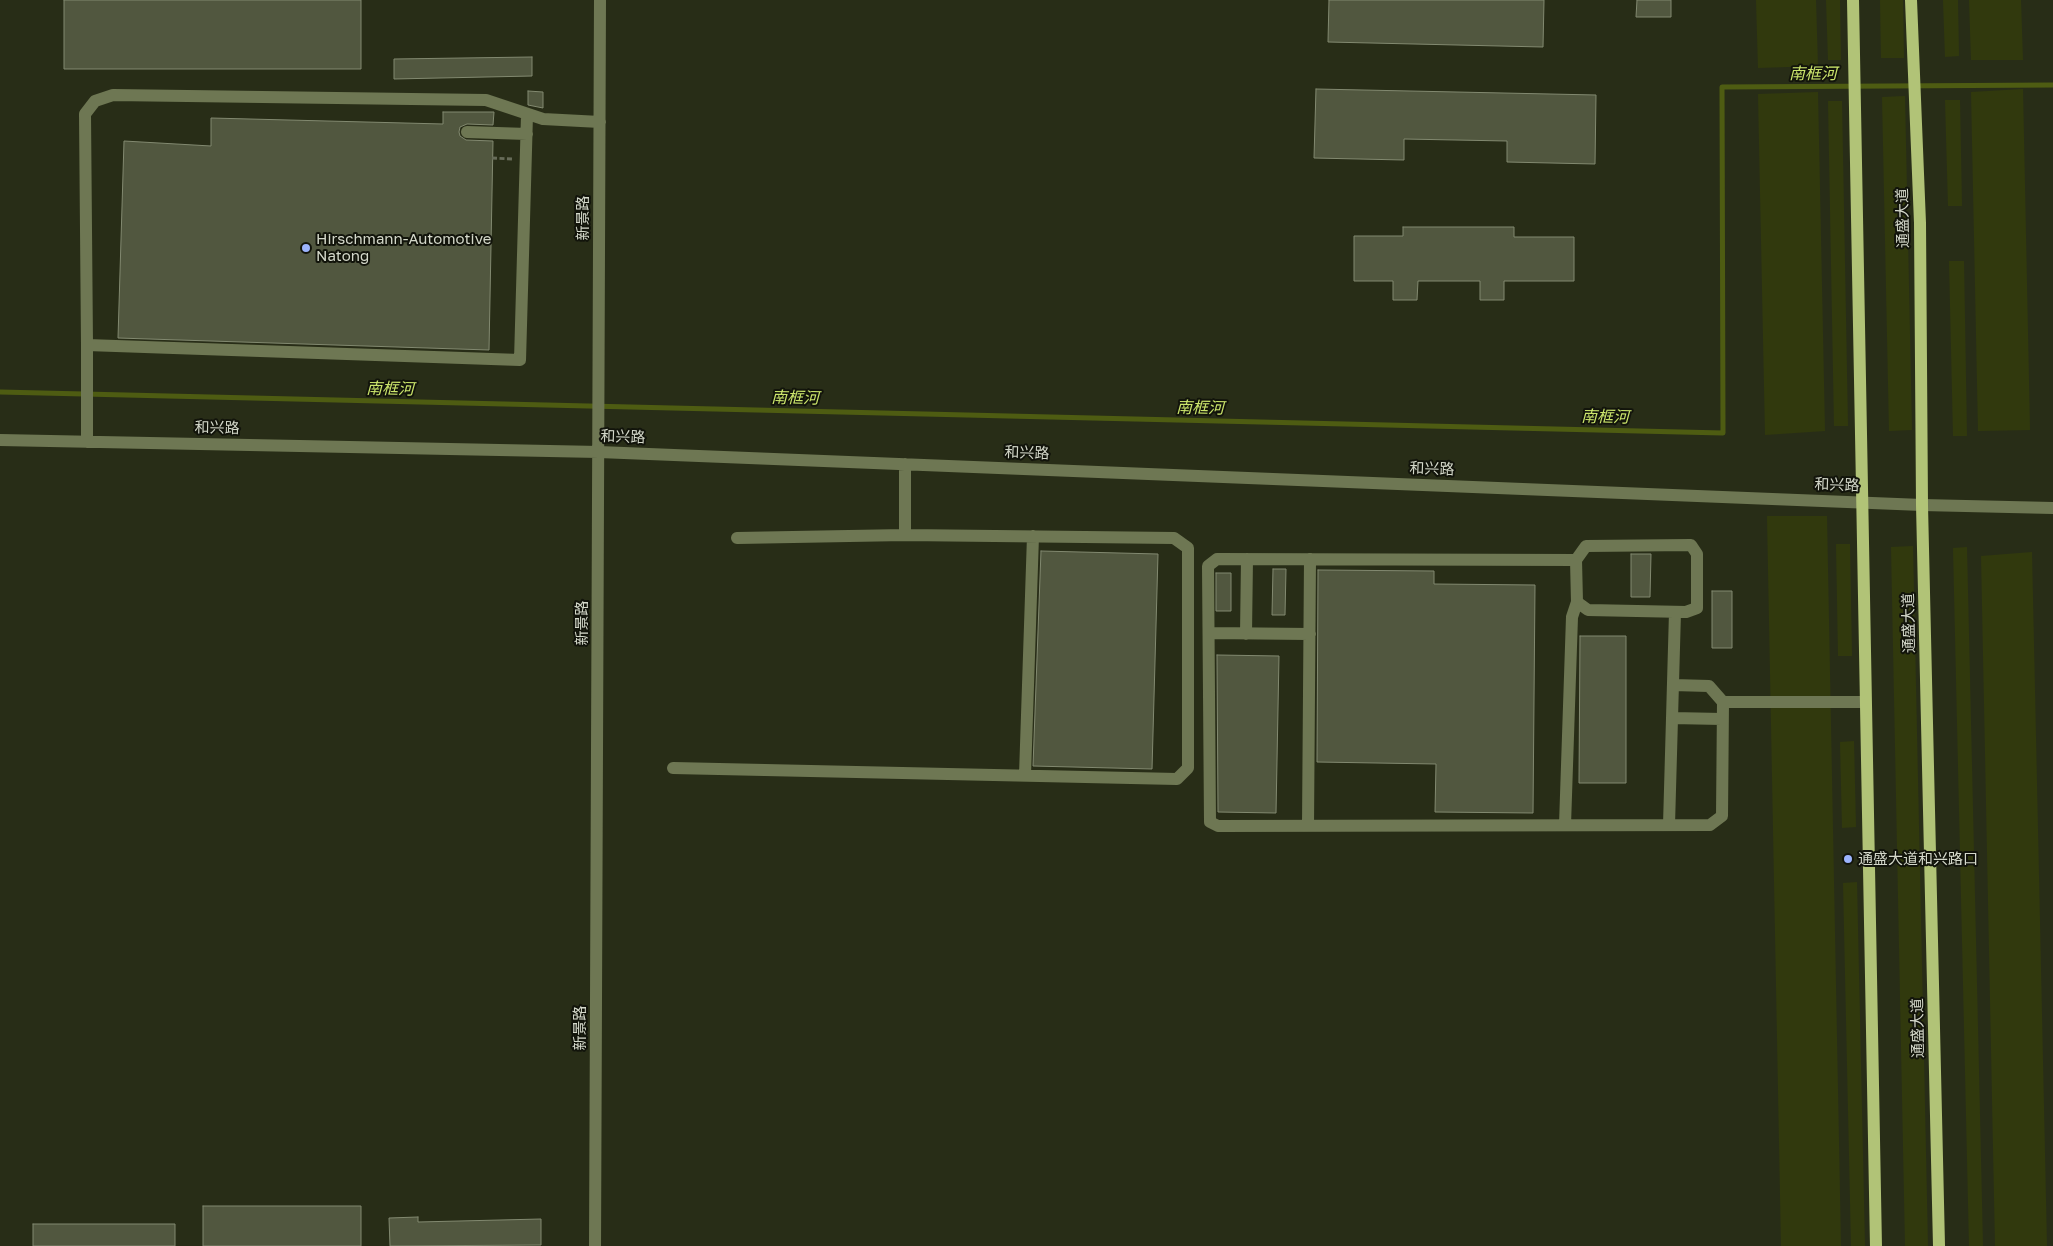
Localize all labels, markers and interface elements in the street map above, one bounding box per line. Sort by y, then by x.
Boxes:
water label: 南框河 [1789,64,1837,84]
street label: 通盛大道 [1893,188,1913,248]
street label: 新景路 [574,196,592,240]
place label: Hirschmann-Automotive Natong [316,230,491,265]
marker: Hirschmann-Automotive Natong [300,242,312,254]
water label: 南框河 [366,379,414,399]
water label: 南框河 [771,388,819,408]
water label: 南框河 [1176,398,1224,418]
water label: 南框河 [1581,407,1629,427]
street label: 和兴路 [194,419,240,437]
street label: 和兴路 [600,427,646,447]
street label: 和兴路 [1004,443,1050,463]
street label: 和兴路 [1409,459,1455,479]
street label: 和兴路 [1814,475,1860,495]
street label: 通盛大道 [1899,593,1919,653]
street label: 新景路 [573,601,591,645]
place label: 通盛大道和兴路口 [1858,850,1978,868]
marker: 通盛大道和兴路口 [1842,853,1854,865]
street label: 通盛大道 [1908,998,1928,1058]
street label: 新景路 [571,1006,589,1050]

